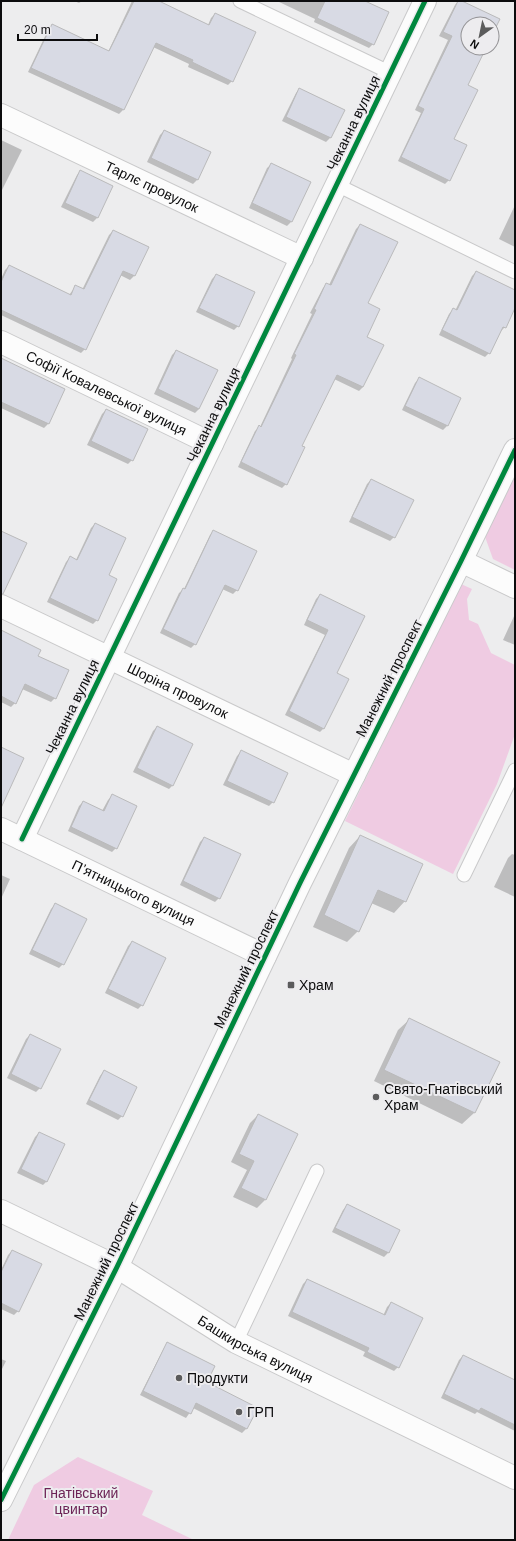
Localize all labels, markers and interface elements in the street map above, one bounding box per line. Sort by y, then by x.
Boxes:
scale bar [18,16,97,42]
north arrow [460,16,500,56]
text: 20 m [24,23,51,37]
text: N [468,37,481,52]
street label: Чеканна вулиця [323,73,383,173]
street label: Тарлє провулок [103,158,202,216]
street label: Софії Ковалевської вулиця [24,347,189,438]
street label: Чеканна вулиця [183,365,243,465]
street label: Манежний проспект [352,616,426,739]
street label: Чеканна вулиця [42,657,102,757]
street label: Шоріна провулок [125,660,232,722]
street label: П’ятницького вулиця [70,856,197,929]
street label: Манежний проспект [210,907,282,1031]
place label: Храм [299,977,334,993]
marker: Храм [286,980,296,990]
place label: Свято-Гнатівський Храм [384,1081,503,1113]
marker: Свято-Гнатівський Храм [371,1092,381,1102]
street label: Манежний проспект [70,1199,142,1323]
street label: Башкирська вулиця [195,1312,315,1386]
place label: Продукти [187,1370,248,1386]
marker: Продукти [174,1373,184,1383]
place label: ГРП [247,1404,274,1420]
marker: ГРП [234,1407,244,1417]
park label: Гнатівський цвинтар [44,1485,118,1517]

